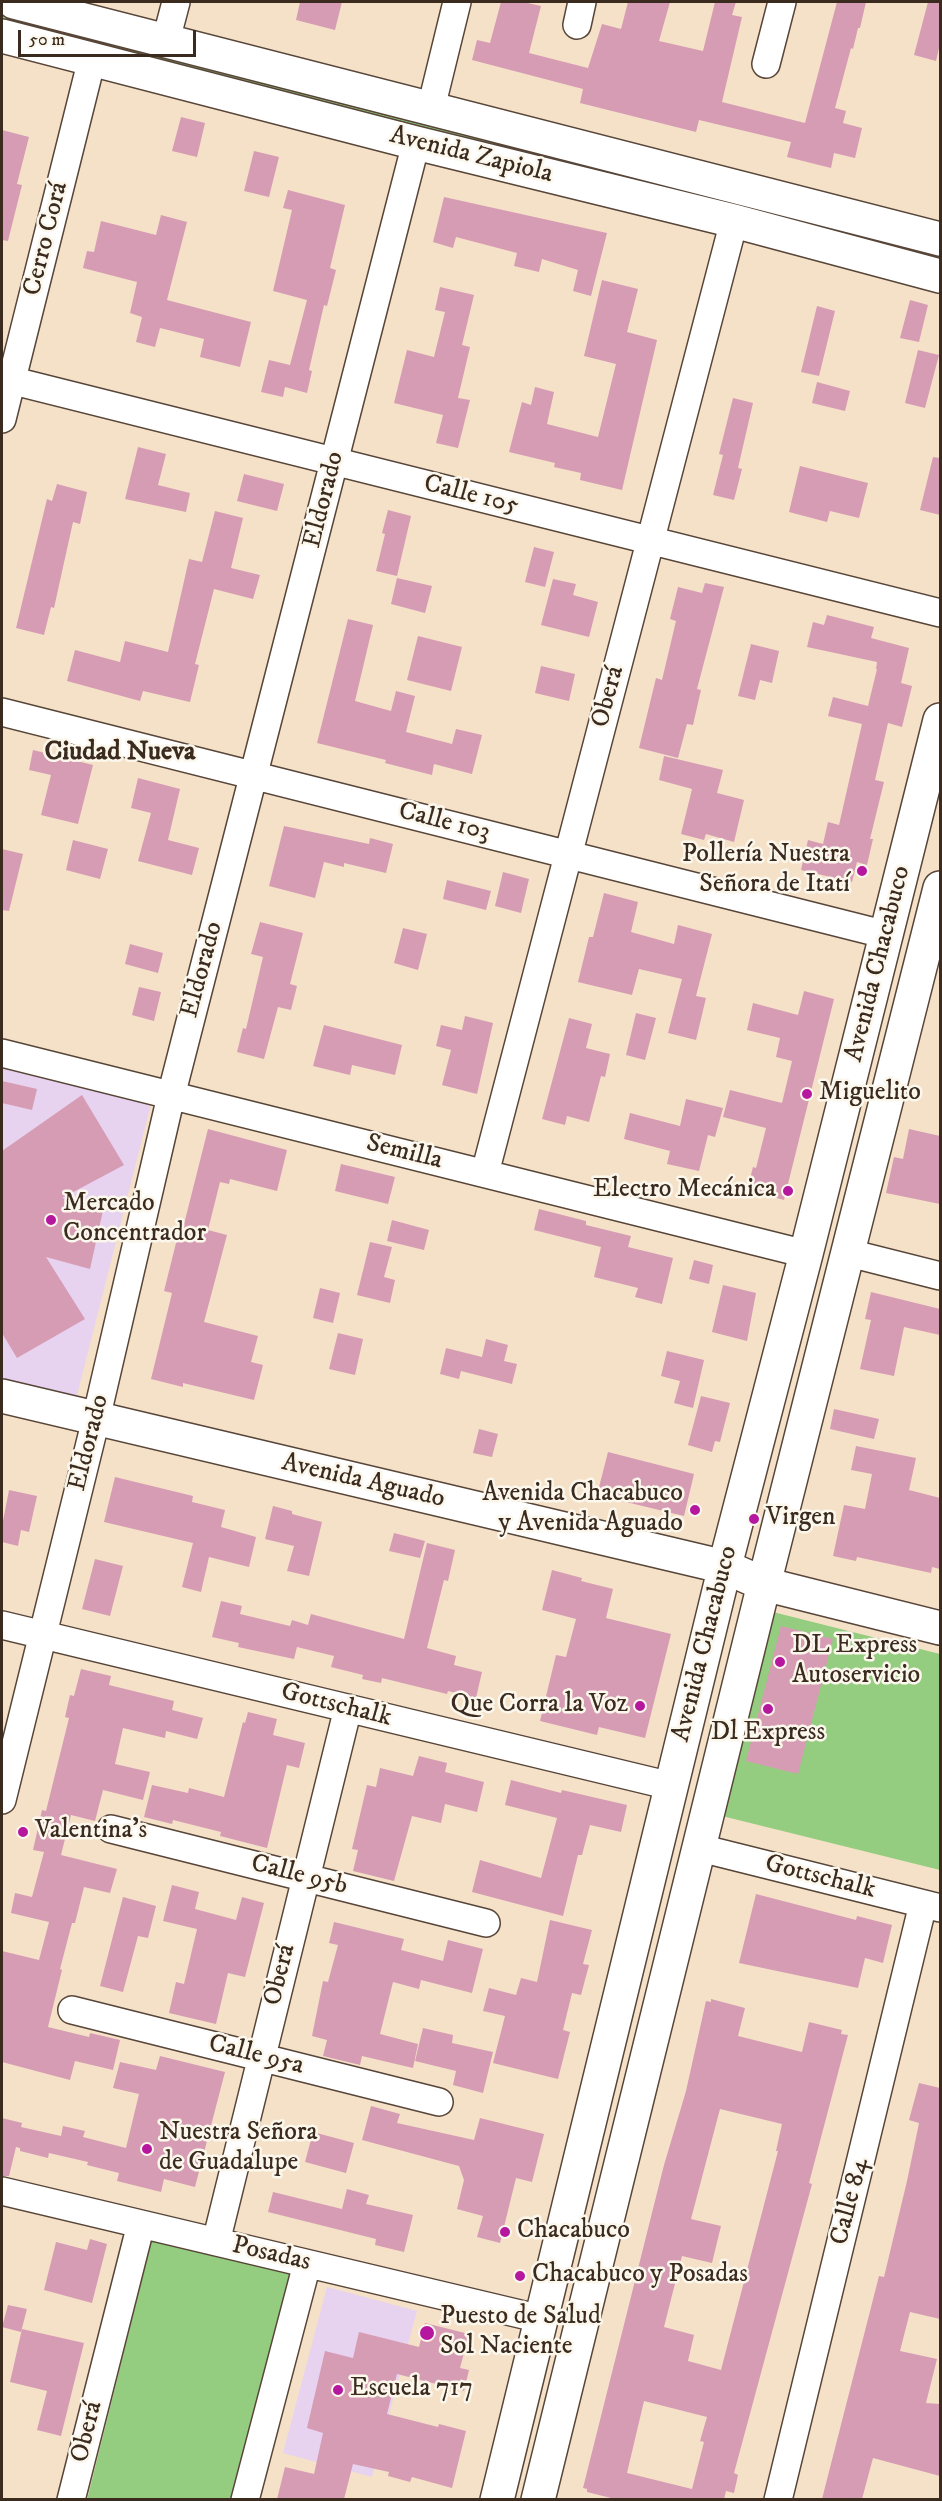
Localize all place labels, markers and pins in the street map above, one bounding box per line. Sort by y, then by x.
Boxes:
place label: Pollería Nuestra Señora de Itatí [682,840,850,902]
marker: Pollería Nuestra Señora de Itatí [855,864,869,878]
place label: Miguelito [819,1078,921,1110]
marker: Miguelito [800,1087,814,1101]
place label: Electro Mecánica [593,1175,776,1207]
marker: Electro Mecánica [781,1184,795,1198]
place label: Mercado Concentrador [63,1189,206,1250]
marker: Mercado Concentrador [44,1213,58,1227]
place label: Avenida Chacabuco y Avenida Aguado [482,1479,683,1540]
marker: Avenida Chacabuco y Avenida Aguado [688,1503,702,1517]
place label: Virgen [766,1503,836,1535]
marker: Virgen [747,1512,761,1526]
place label: DL Express Autoservicio [792,1631,920,1692]
marker: DL Express Autoservicio [773,1655,787,1669]
place label: Que Corra la Voz [451,1690,628,1722]
marker: Que Corra la Voz [633,1699,647,1713]
marker: Dl Express [761,1702,775,1716]
place label: Dl Express [711,1718,825,1750]
place label: Valentina's [35,1816,147,1848]
marker: Valentina's [16,1825,30,1839]
place label: Nuestra Señora de Guadalupe [159,2118,318,2180]
marker: Nuestra Señora de Guadalupe [140,2142,154,2156]
place label: Chacabuco [517,2216,630,2248]
marker: Chacabuco [498,2225,512,2239]
place label: Chacabuco y Posadas [532,2260,748,2292]
marker: Chacabuco y Posadas [513,2269,527,2283]
place label: Puesto de Salud Sol Naciente [440,2302,601,2364]
marker: Puesto de Salud Sol Naciente [418,2324,436,2342]
place label: Escuela 717 [350,2374,473,2406]
marker: Escuela 717 [331,2383,345,2397]

